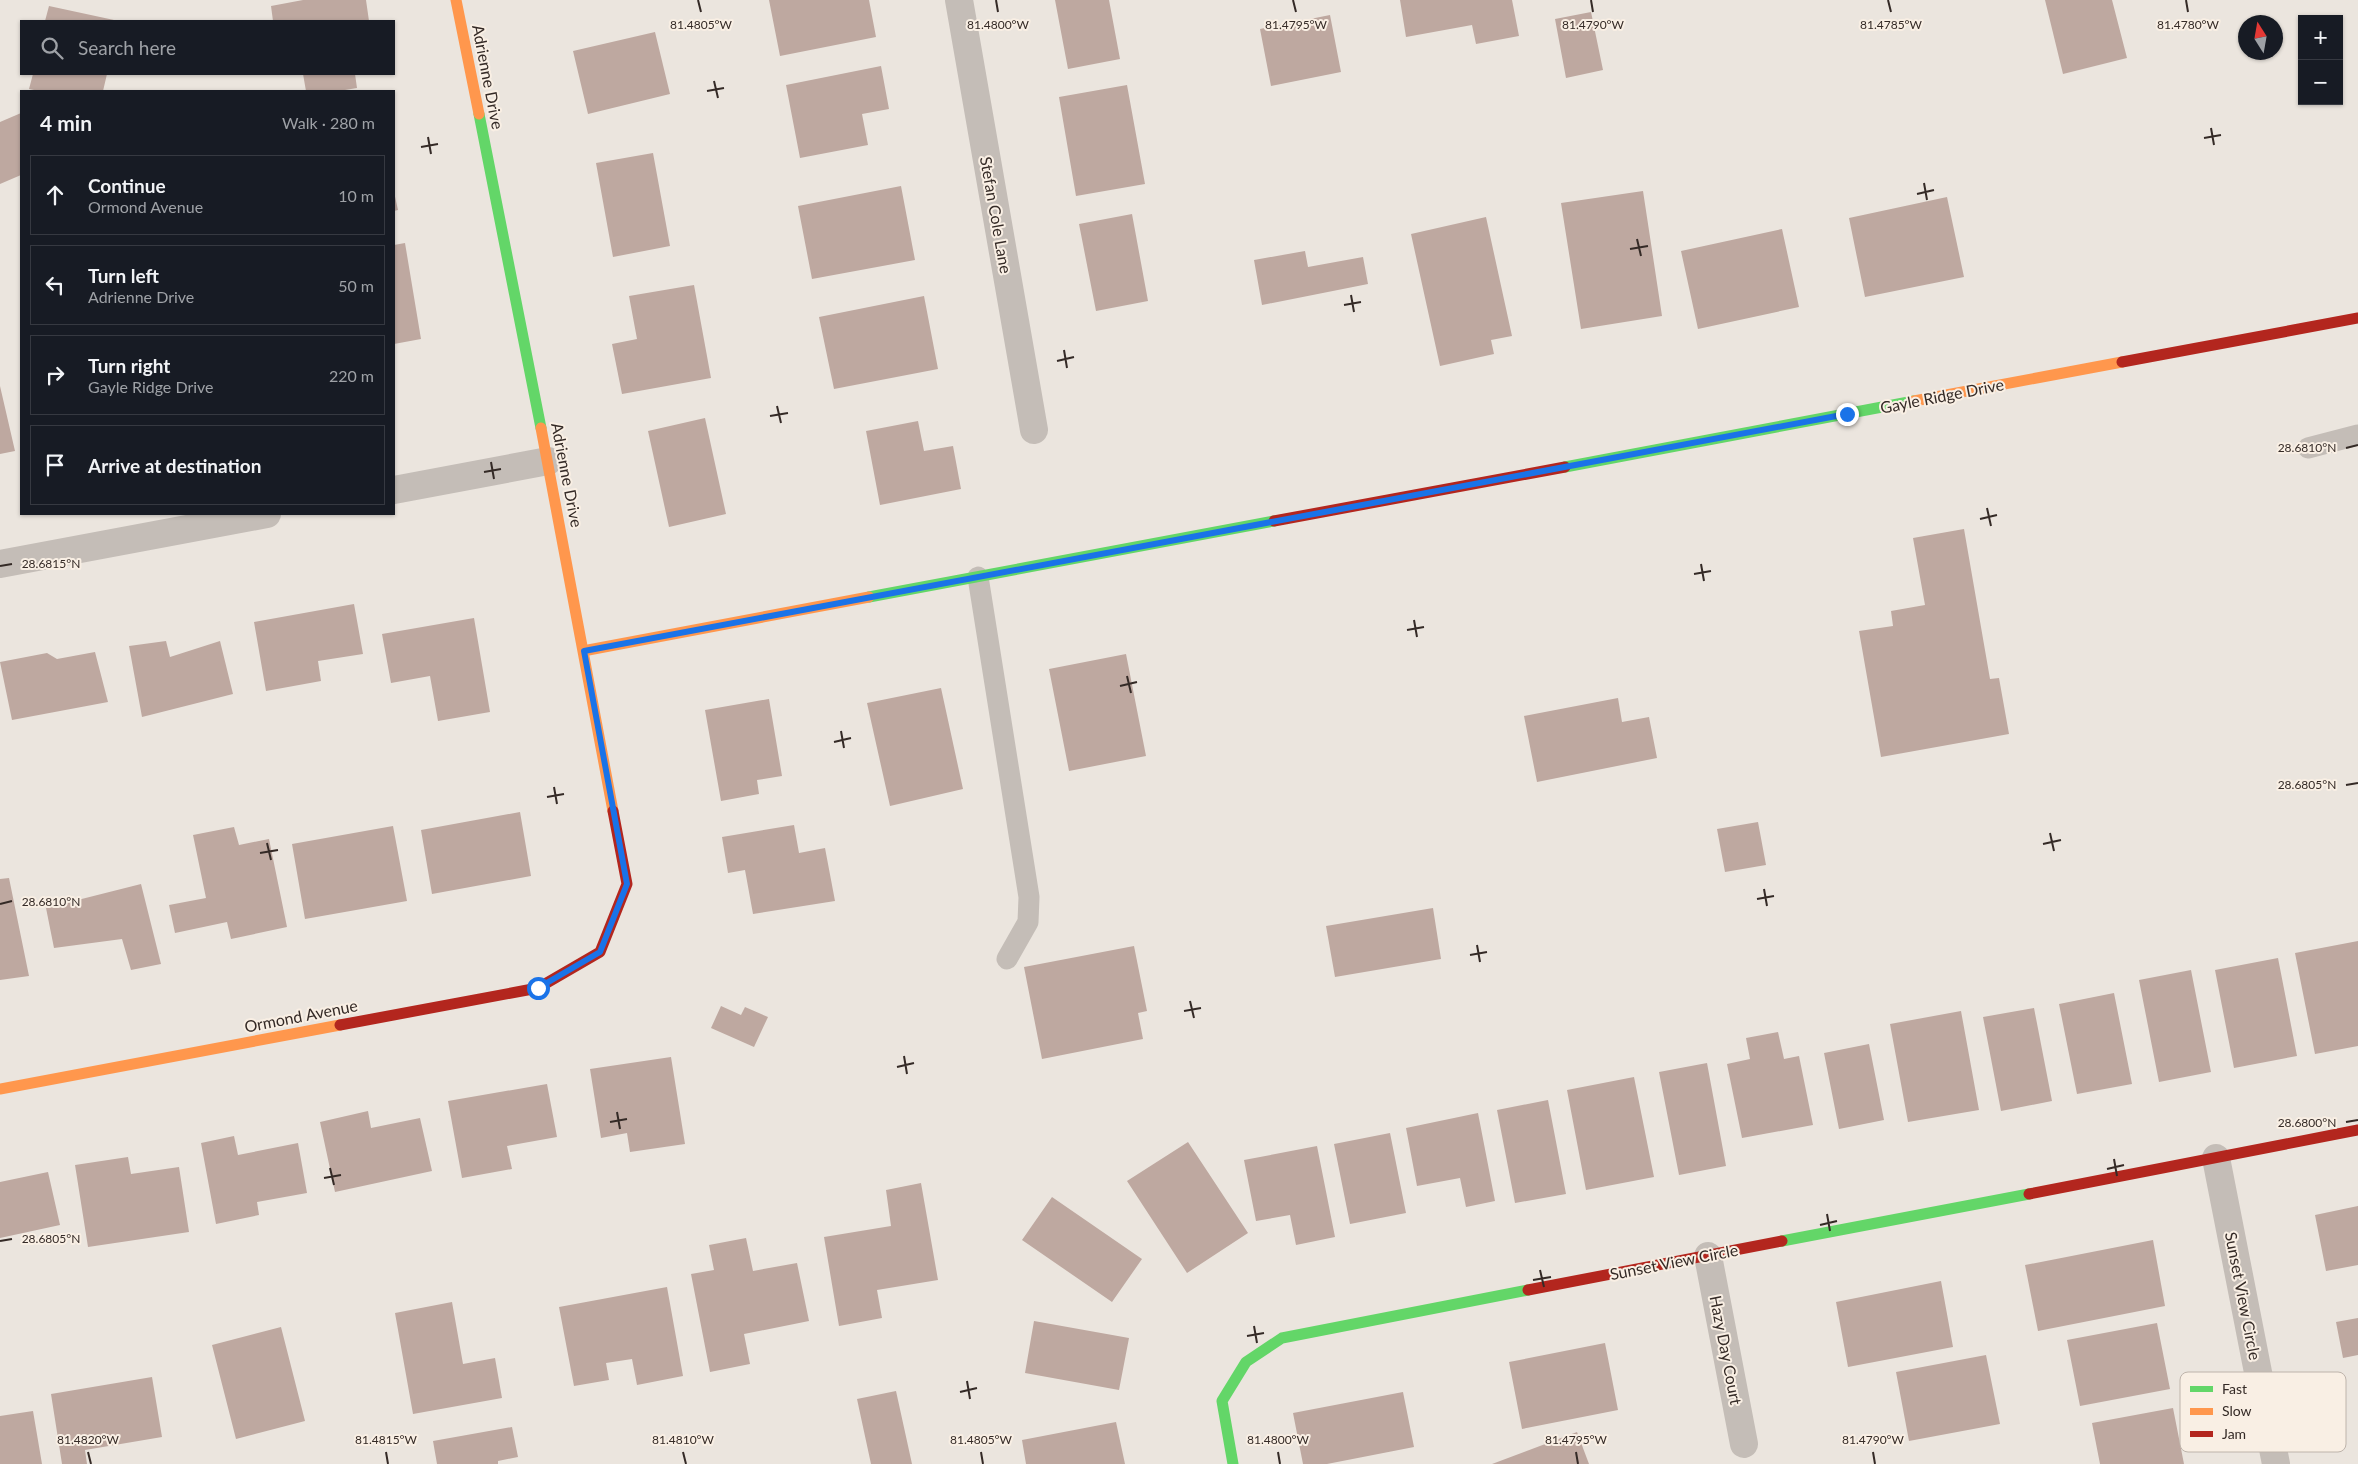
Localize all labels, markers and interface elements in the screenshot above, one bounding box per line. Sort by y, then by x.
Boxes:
north arrow [2238,15,2283,60]
map controls [2298,15,2343,105]
button: + [2298,15,2343,60]
text: 81.4805°W [670,17,733,32]
text: 81.4800°W [967,17,1030,32]
text: 81.4795°W [1265,17,1328,32]
text: 81.4790°W [1562,17,1625,32]
text: 81.4785°W [1860,17,1923,32]
text: 81.4780°W [2157,17,2220,32]
search box [20,20,395,75]
street label: Adrienne Drive [469,23,508,131]
icon: search [38,34,66,62]
text: Search here [78,36,176,59]
button: − [2298,60,2343,105]
text: 4 min [40,110,92,135]
text: Walk · 280 m [282,113,375,132]
street label: Stefan Cole Lane [977,155,1016,275]
text: Continue [88,174,166,197]
icon: ahead [41,181,69,209]
text: 10 m [338,186,374,205]
text: Ormond Avenue [88,197,203,216]
text: Turn left [88,264,159,287]
icon: left [41,271,69,299]
text: 50 m [338,276,374,295]
text: Adrienne Drive [88,287,194,306]
text: Turn right [88,354,170,377]
icon: right [41,361,69,389]
text: 220 m [329,366,374,385]
street label: Gayle Ridge Drive [1878,374,2005,417]
text: Gayle Ridge Drive [88,377,214,396]
route end [1836,403,1859,426]
street label: Adrienne Drive [548,421,587,529]
text: 28.6810°N [2278,440,2336,455]
icon: arrive [41,451,69,479]
text: Arrive at destination [88,454,261,477]
text: 28.6815°N [22,556,80,571]
text: 28.6805°N [2278,777,2336,792]
text: 28.6810°N [22,894,80,909]
route start [527,977,550,1000]
street label: Ormond Avenue [243,995,359,1036]
text: 28.6800°N [2278,1115,2336,1130]
street label: Sunset View Circle [2222,1230,2265,1362]
text: 28.6805°N [22,1231,80,1246]
street label: Sunset View Circle [1608,1240,1740,1283]
street label: Hazy Day Court [1707,1294,1746,1406]
legend [2180,1372,2346,1452]
text: Fast [2222,1380,2247,1397]
text: Slow [2222,1402,2252,1419]
text: Jam [2222,1425,2246,1442]
text: 81.4820°W [57,1432,120,1447]
text: 81.4815°W [355,1432,418,1447]
text: 81.4810°W [652,1432,715,1447]
text: 81.4805°W [950,1432,1013,1447]
text: 81.4800°W [1247,1432,1310,1447]
text: 81.4795°W [1545,1432,1608,1447]
text: 81.4790°W [1842,1432,1905,1447]

